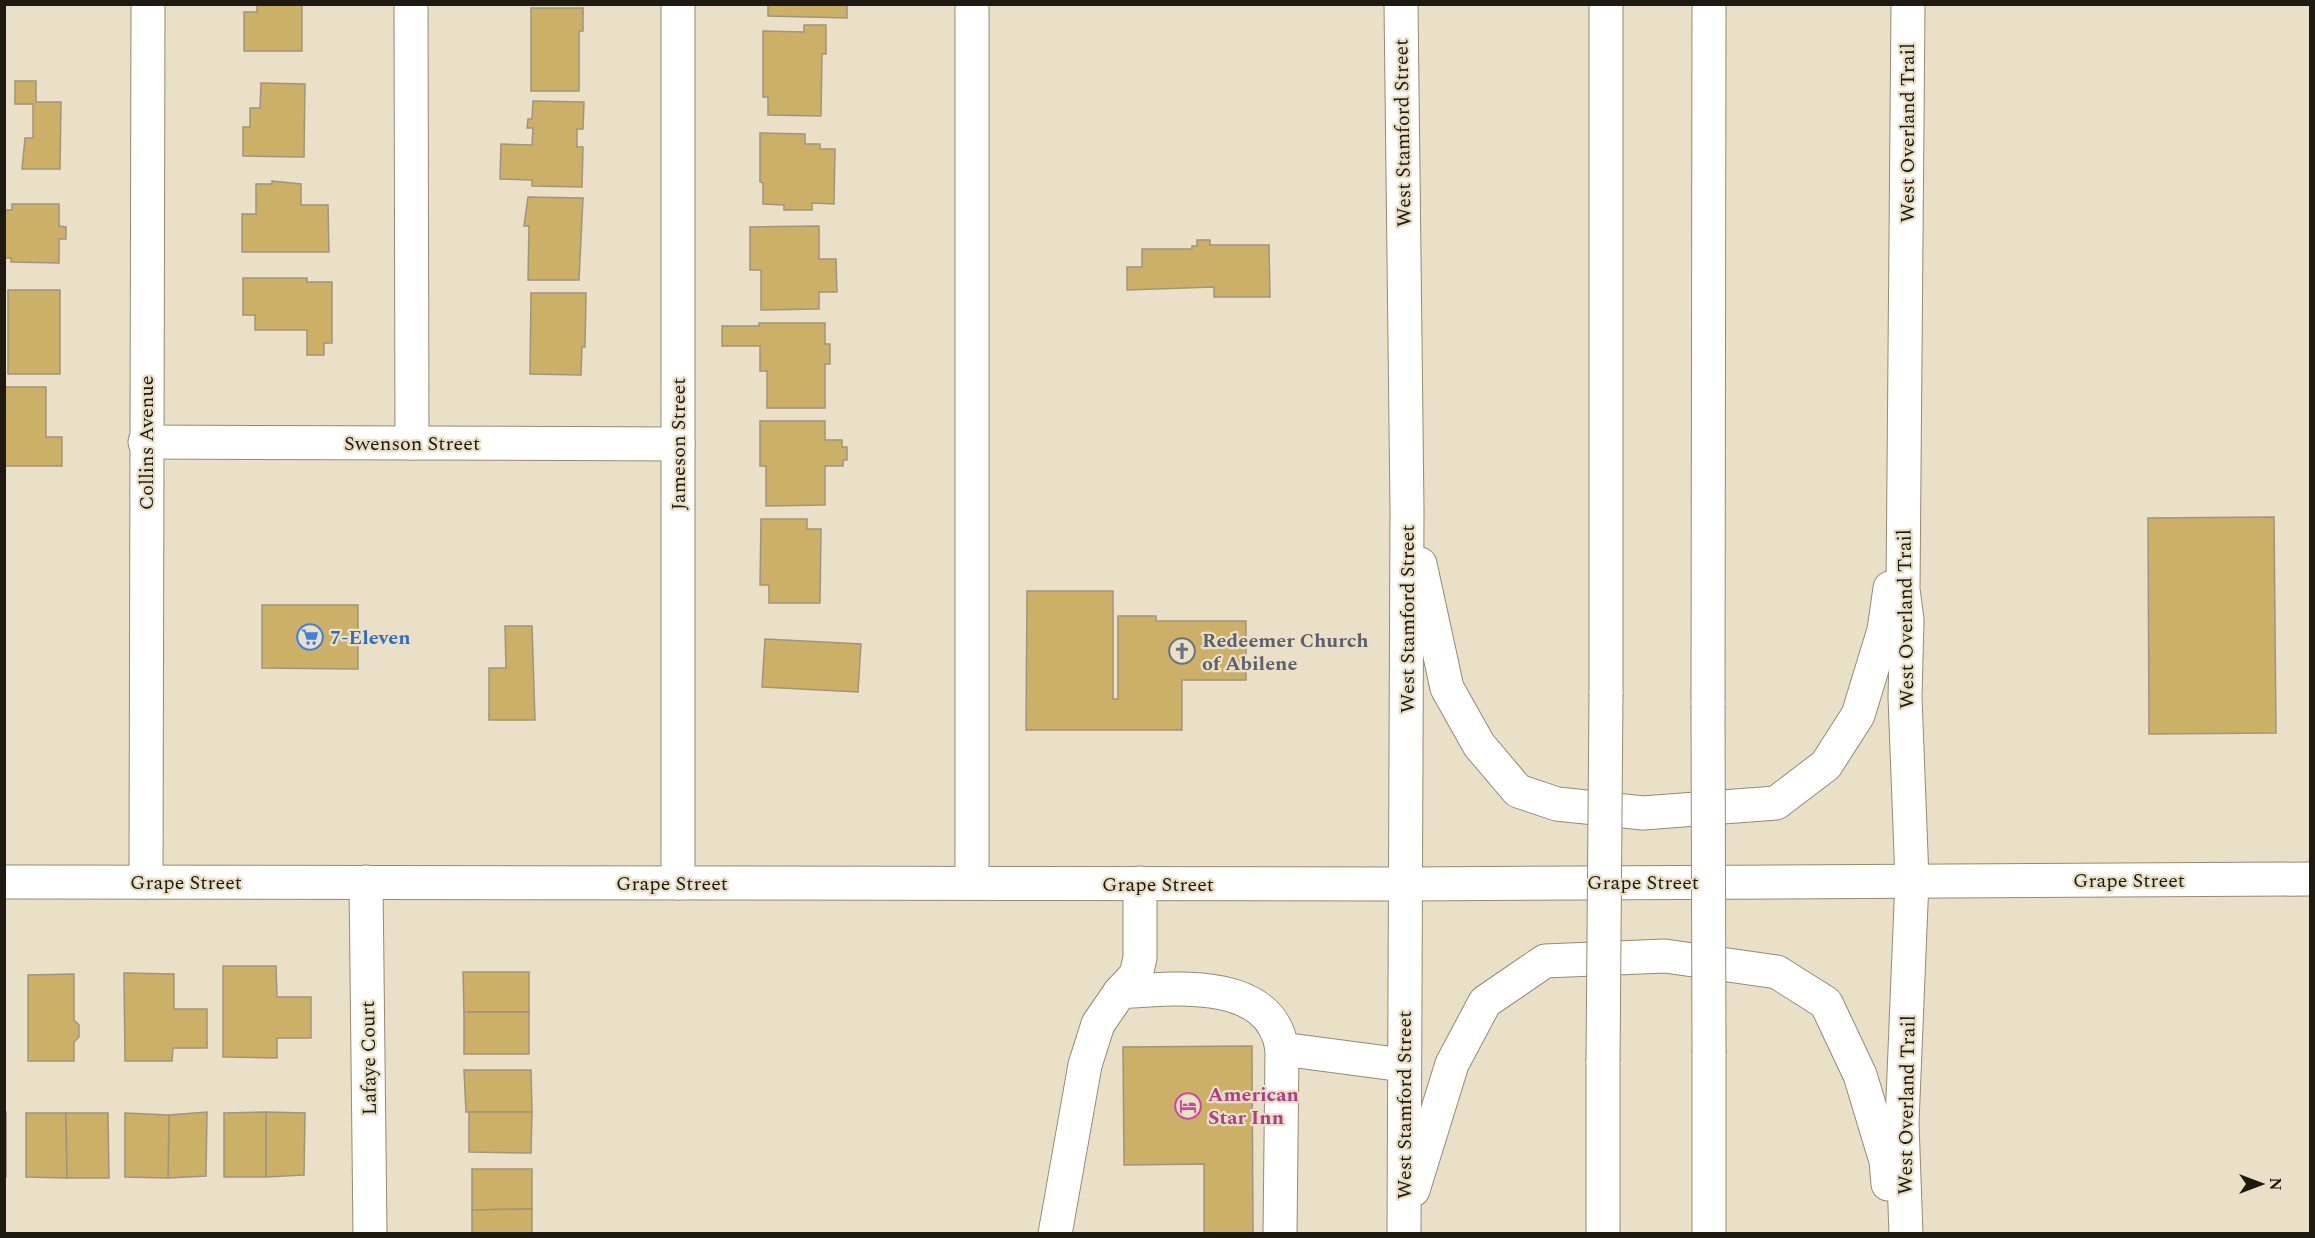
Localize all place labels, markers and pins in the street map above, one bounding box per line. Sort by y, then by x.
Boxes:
supermarket icon: 7-Eleven [295,622,325,652]
place label: 7-Eleven [330,623,411,653]
place label: Redeemer Church of Abilene [1202,626,1369,679]
church icon: Redeemer Church of Abilene [1167,636,1197,666]
place label: American Star Inn [1208,1080,1299,1133]
hotel icon: American Star Inn [1173,1091,1203,1121]

